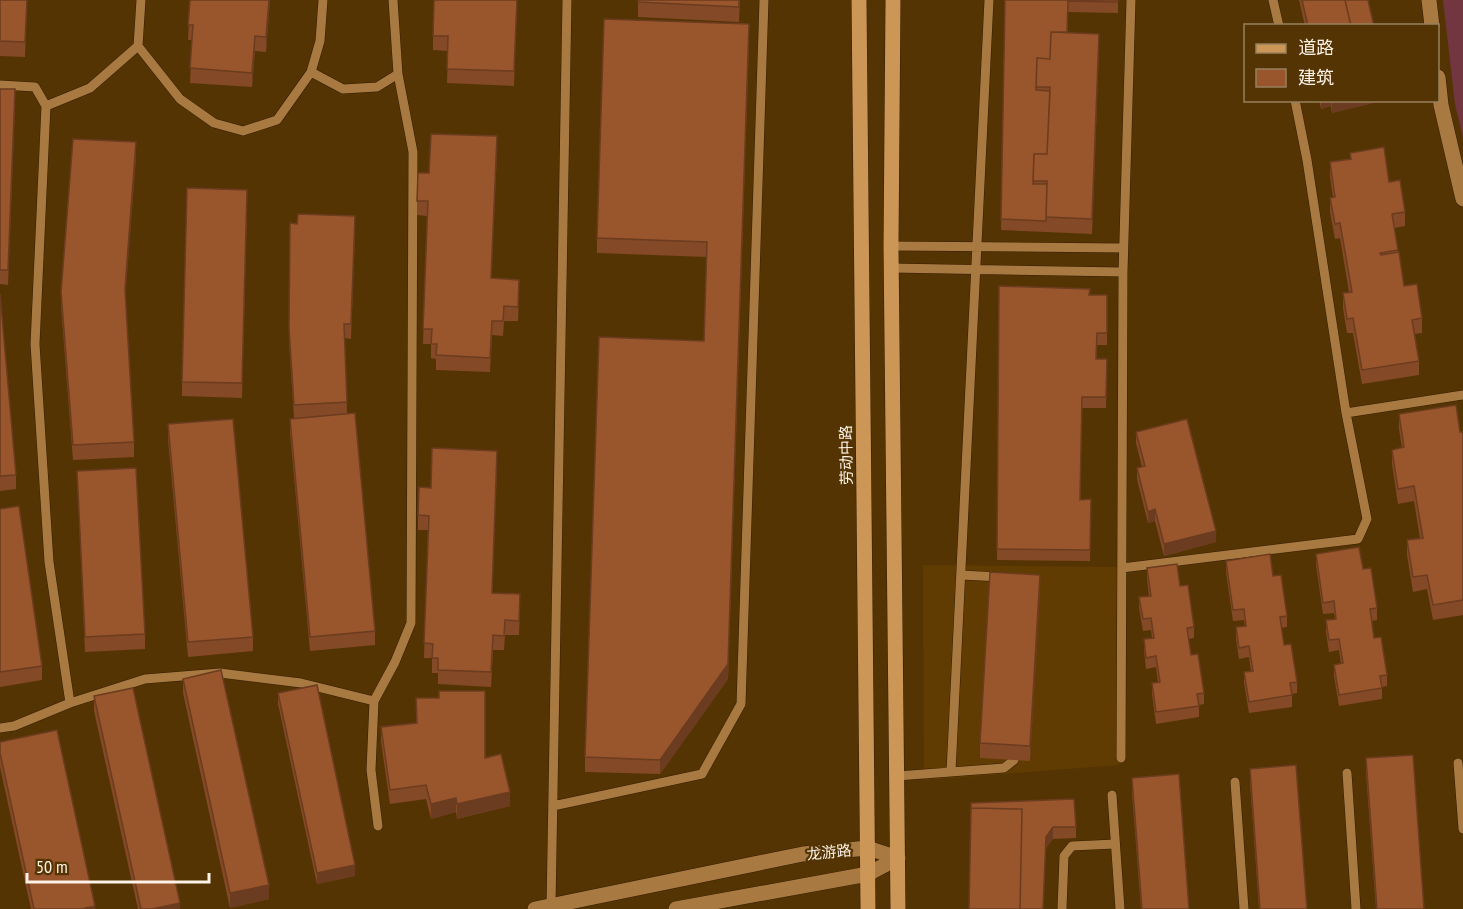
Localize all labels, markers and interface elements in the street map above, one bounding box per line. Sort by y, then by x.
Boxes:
legend [1244,24,1439,102]
text: 道路 [1298,36,1334,59]
text: 建筑 [1298,66,1334,89]
street label: 劳动中路 [836,425,856,485]
street label: 龙游路 [806,840,852,864]
scale bar [27,846,208,884]
text: 50 m [36,855,68,878]

